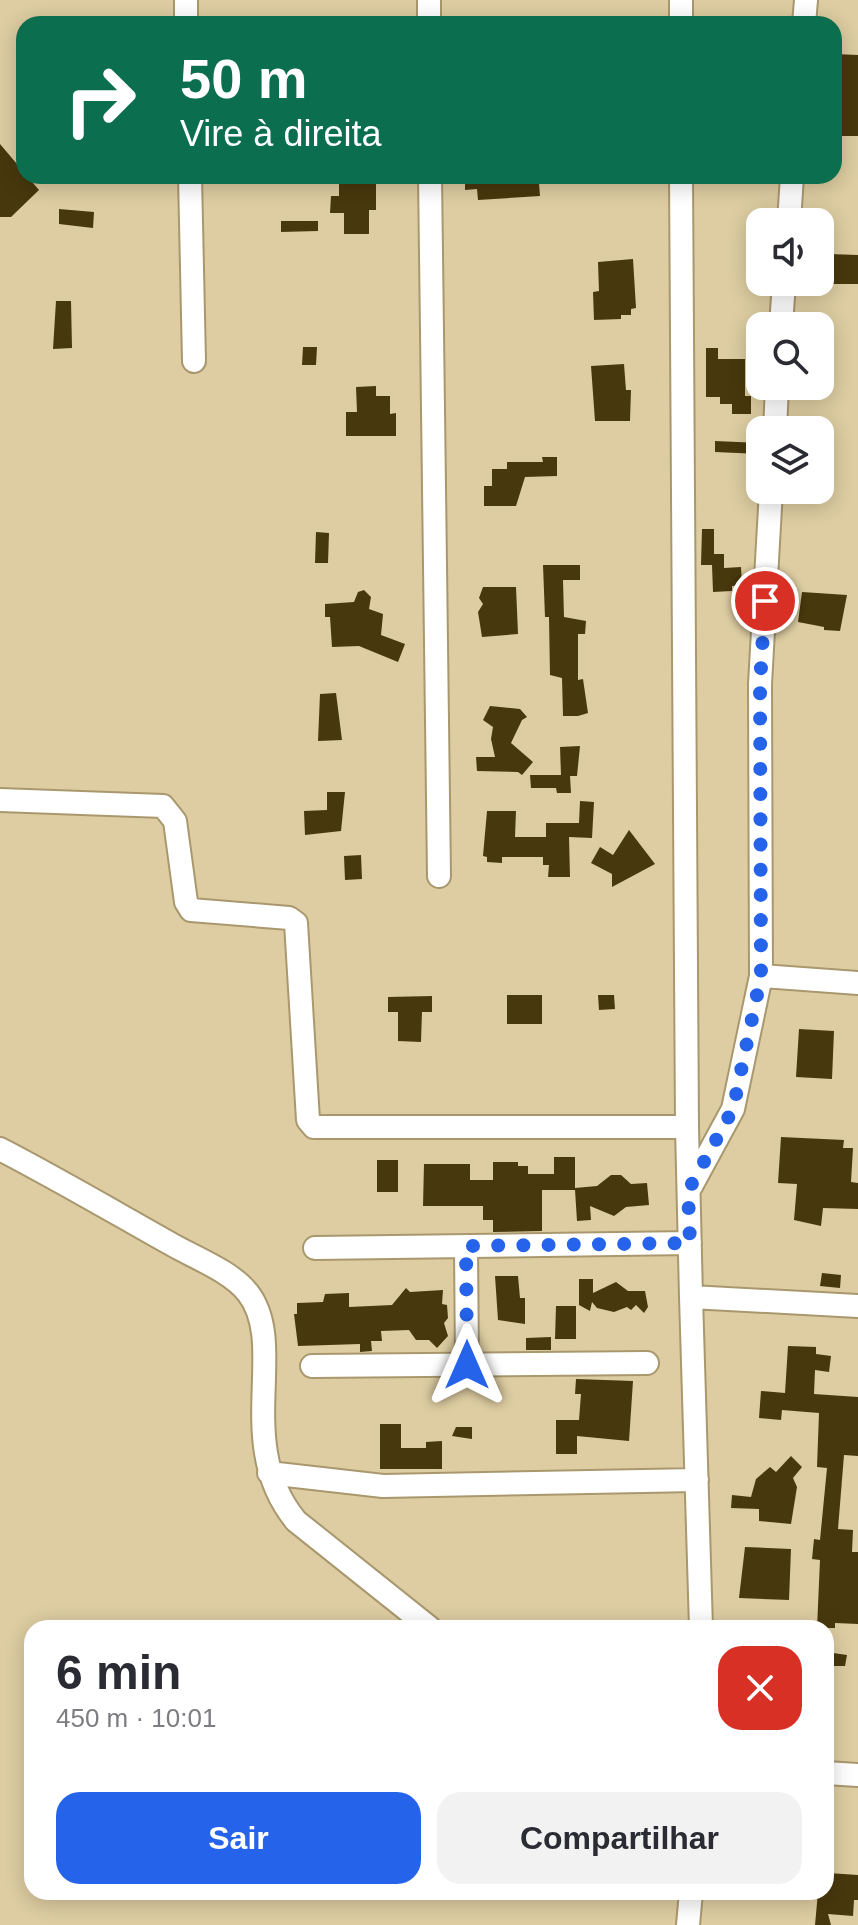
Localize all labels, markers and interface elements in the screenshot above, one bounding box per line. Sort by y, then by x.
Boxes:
text: 50 m [180,47,308,110]
icon: right [48,48,152,152]
text: Vire à direita [180,113,381,154]
map controls [746,208,834,504]
button: sound [746,208,834,296]
button: search [746,312,834,400]
button: layers [746,416,834,504]
pin [731,567,799,635]
icon: arrive [743,579,787,623]
position arrow [425,1323,509,1407]
text: 6 min [56,1646,181,1699]
button: close [718,1646,802,1730]
text: 450 m · 10:01 [56,1703,216,1733]
button: Sair [56,1792,421,1884]
button: Compartilhar [437,1792,802,1884]

